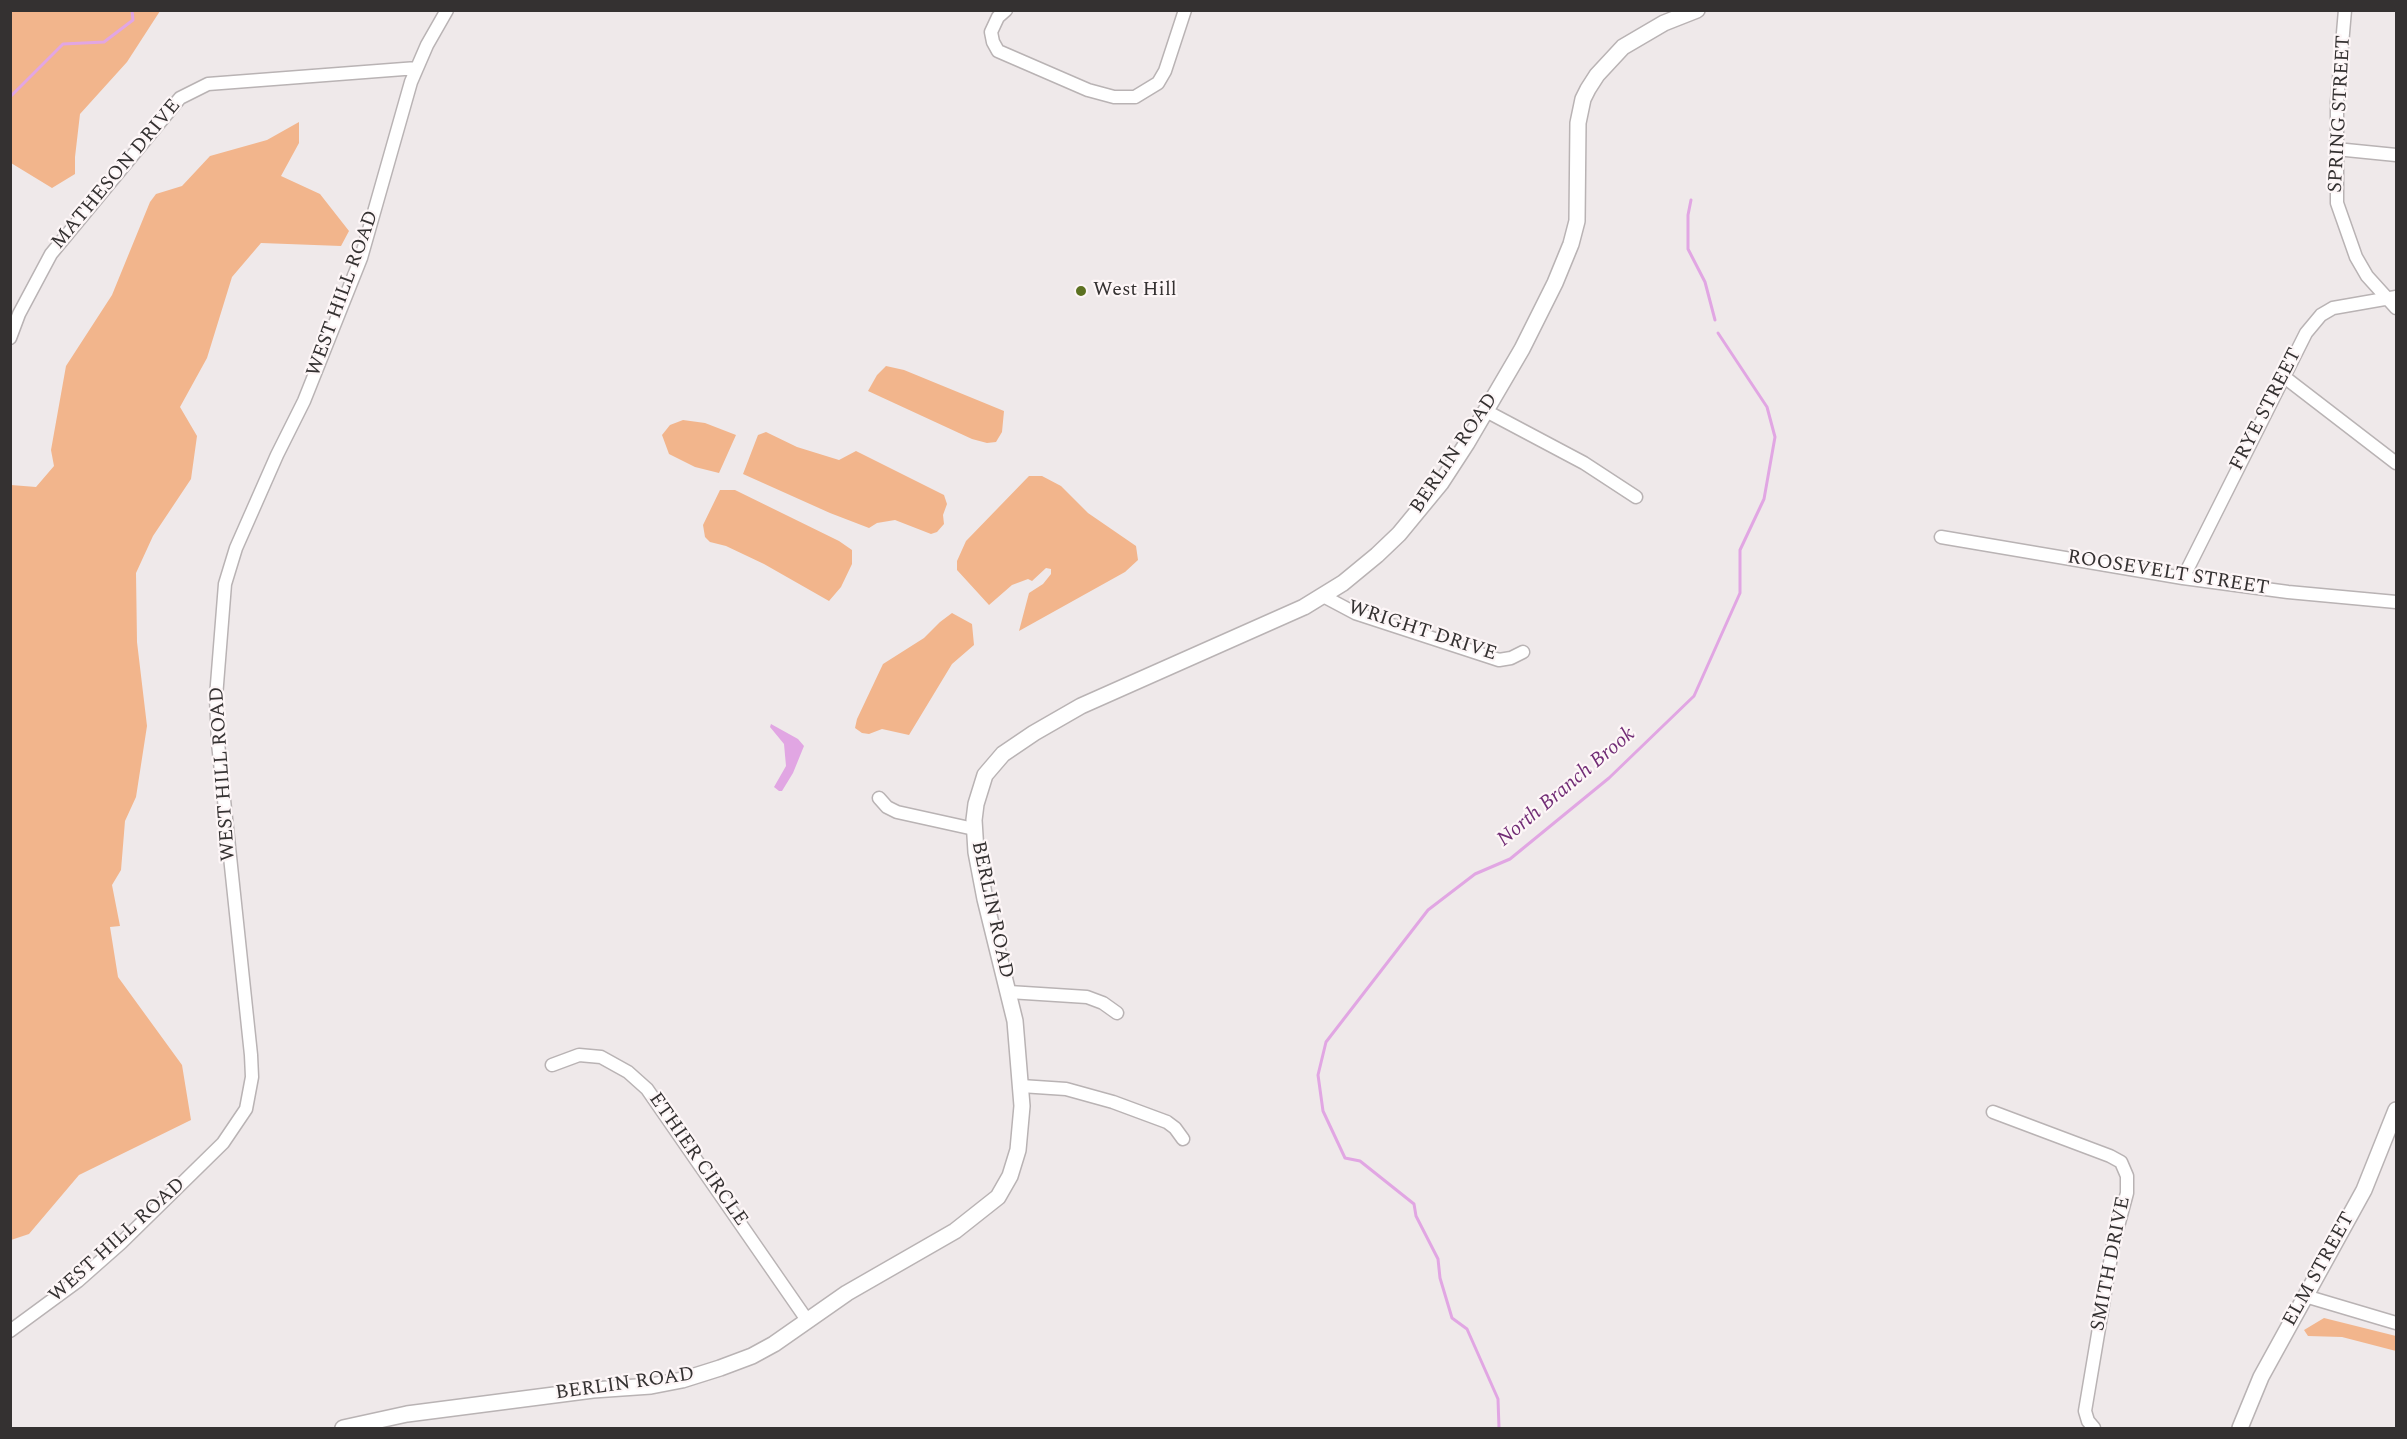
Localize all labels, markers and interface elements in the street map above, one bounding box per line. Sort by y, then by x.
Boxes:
street label: SPRING STREET [2325,35,2357,193]
street label: MATHESON DRIVE [47,95,187,255]
street label: WEST HILL ROAD [303,208,385,380]
place label: West Hill [1093,279,1177,303]
marker: West Hill [1074,284,1088,298]
street label: FRYE STREET [2226,345,2308,475]
street label: BERLIN ROAD [1406,389,1504,519]
street label: ROOSEVELT STREET [2065,546,2271,602]
street label: WRIGHT DRIVE [1345,597,1499,667]
street label: WEST HILL ROAD [206,686,242,862]
water label: North Branch Brook [1493,723,1641,853]
street label: BERLIN ROAD [965,839,1017,981]
street label: ETHIER CIRCLE [642,1089,752,1231]
street label: WEST HILL ROAD [45,1173,191,1309]
street label: SMITH DRIVE [2087,1195,2137,1333]
street label: ELM STREET [2279,1209,2361,1331]
street label: BERLIN ROAD [554,1363,696,1407]

